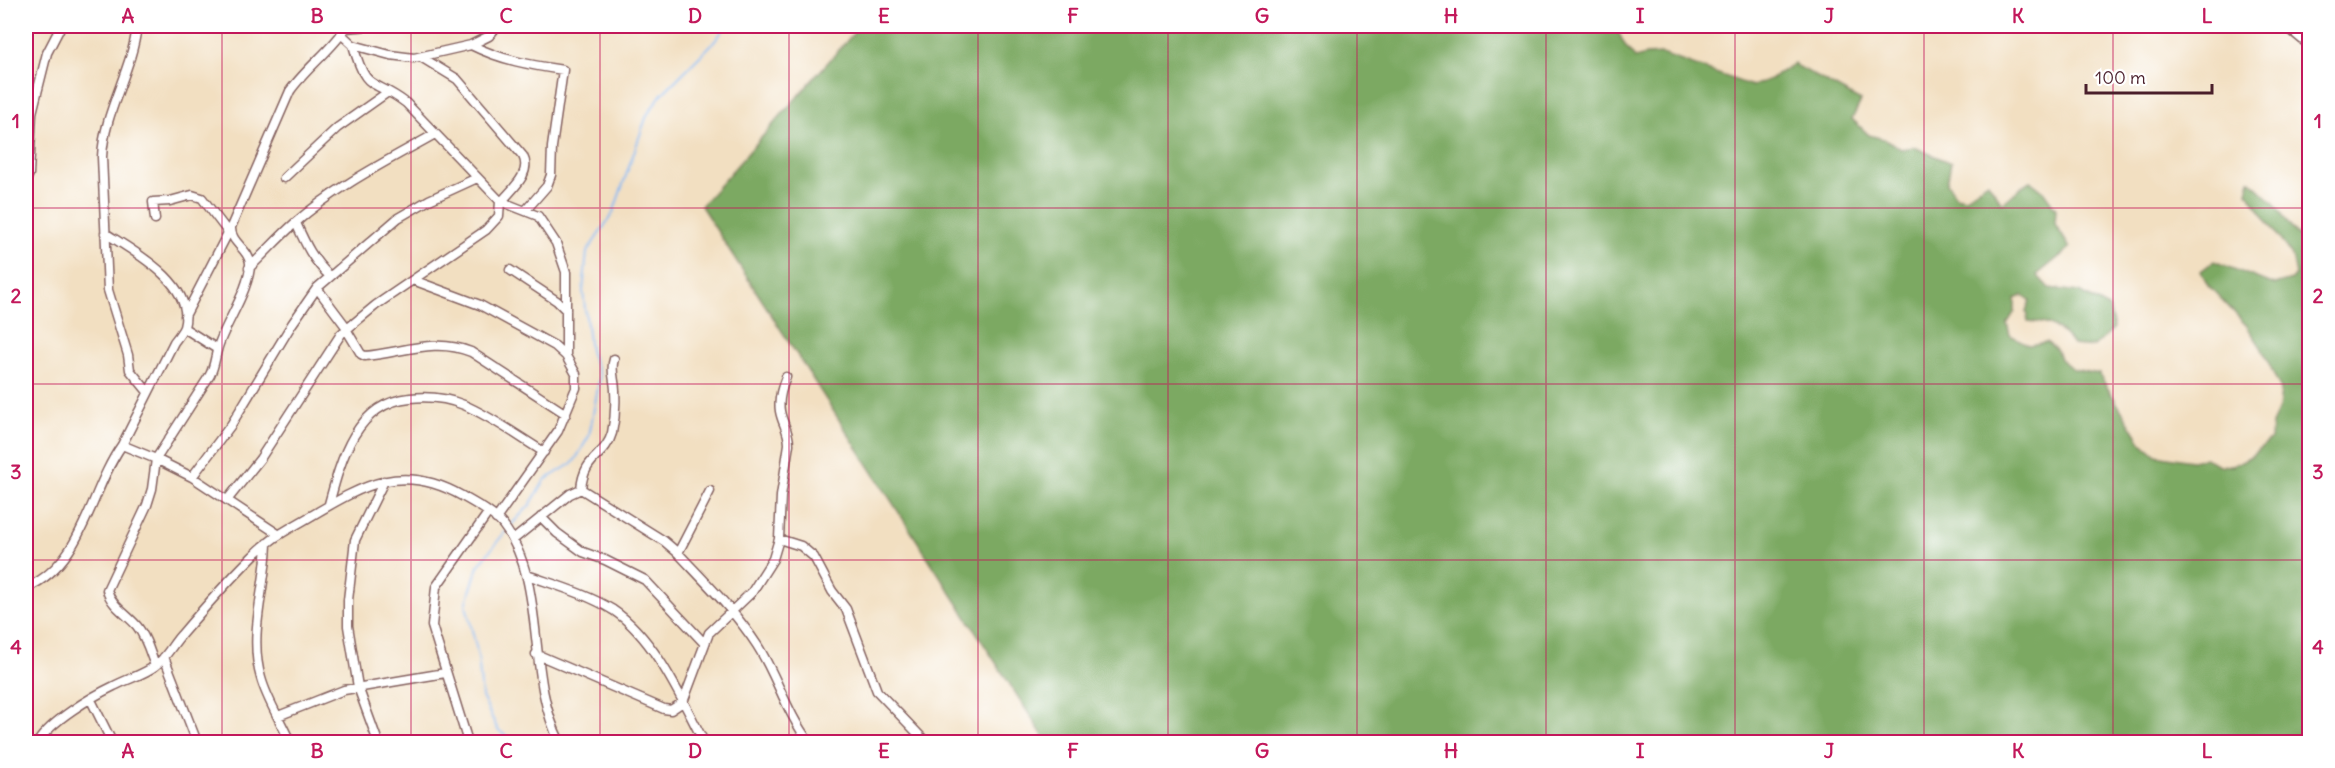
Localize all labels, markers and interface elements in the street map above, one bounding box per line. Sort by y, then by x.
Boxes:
text: A [122,3,135,28]
text: B [310,3,324,28]
text: C [499,3,513,28]
text: D [688,3,702,28]
text: E [878,3,890,28]
text: F [1067,3,1079,28]
text: G [1255,3,1269,28]
text: H [1444,3,1458,28]
text: I [1636,3,1645,28]
text: J [1824,3,1835,28]
text: K [2012,3,2025,28]
text: L [2202,3,2213,28]
scale bar [2086,57,2212,95]
text: 100 m [2095,66,2146,89]
text: 1 [12,108,20,133]
text: 1 [2314,108,2322,133]
text: 2 [11,283,22,308]
text: 2 [2313,283,2324,308]
text: 3 [10,459,22,484]
text: 3 [2312,459,2324,484]
text: 4 [10,634,22,659]
text: 4 [2312,634,2324,659]
text: A [122,738,135,763]
text: B [310,738,324,763]
text: C [499,738,513,763]
text: D [688,738,702,763]
text: E [878,738,890,763]
text: F [1067,738,1079,763]
text: G [1255,738,1269,763]
text: H [1444,738,1458,763]
text: I [1636,738,1645,763]
text: J [1824,738,1835,763]
text: K [2012,738,2025,763]
text: L [2202,738,2213,763]

